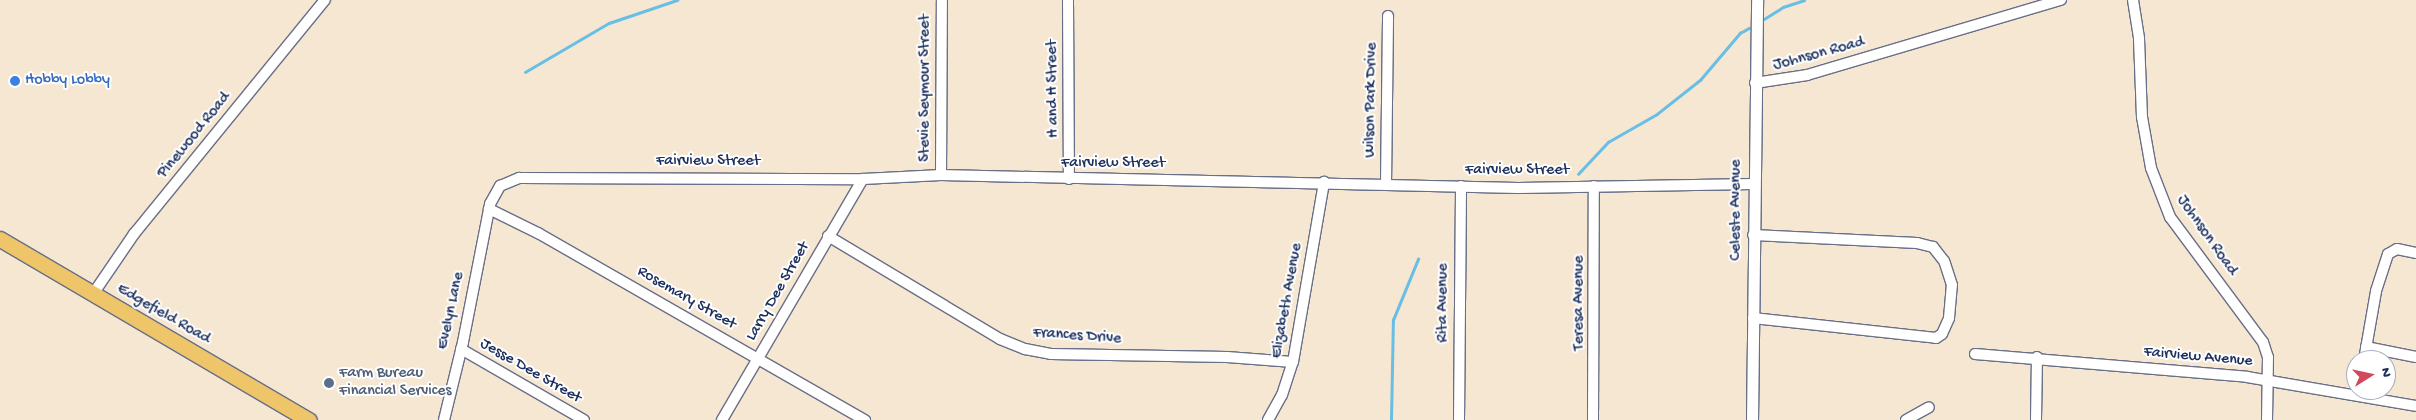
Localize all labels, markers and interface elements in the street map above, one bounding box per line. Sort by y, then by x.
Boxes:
street label: Stevie Seymour Street [916,14,936,162]
street label: Johnson Road [1771,34,1867,76]
street label: H and H Street [1044,40,1064,138]
street label: Wilson Park Drive [1361,42,1383,158]
place label: Hobby Lobby [25,71,110,91]
marker: Hobby Lobby [9,75,21,87]
street label: Pinewood Road [154,89,236,183]
street label: Fairview Street [656,152,760,172]
street label: Fairview Street [1061,154,1165,174]
street label: Celeste Avenue [1727,159,1747,261]
street label: Fairview Street [1465,161,1569,181]
street label: Johnson Road [2171,192,2241,280]
street label: Larry Dee Street [743,239,815,345]
street label: Elizabeth Avenue [1268,242,1308,360]
street label: Teresa Avenue [1570,255,1590,351]
street label: Rosemary Street [633,263,739,335]
street label: Rita Avenue [1434,263,1454,343]
street label: Evelyn Lane [434,271,470,351]
street label: Edgefield Road [113,280,213,350]
street label: Frances Drive [1032,324,1122,350]
street label: Jesse Dee Street [476,335,584,409]
street label: Fairview Avenue [2143,344,2253,372]
north arrow [2346,350,2396,400]
place label: Farm Bureau Financial Services [339,364,451,402]
text: N [2376,366,2394,378]
marker: Farm Bureau Financial Services [323,377,335,389]

